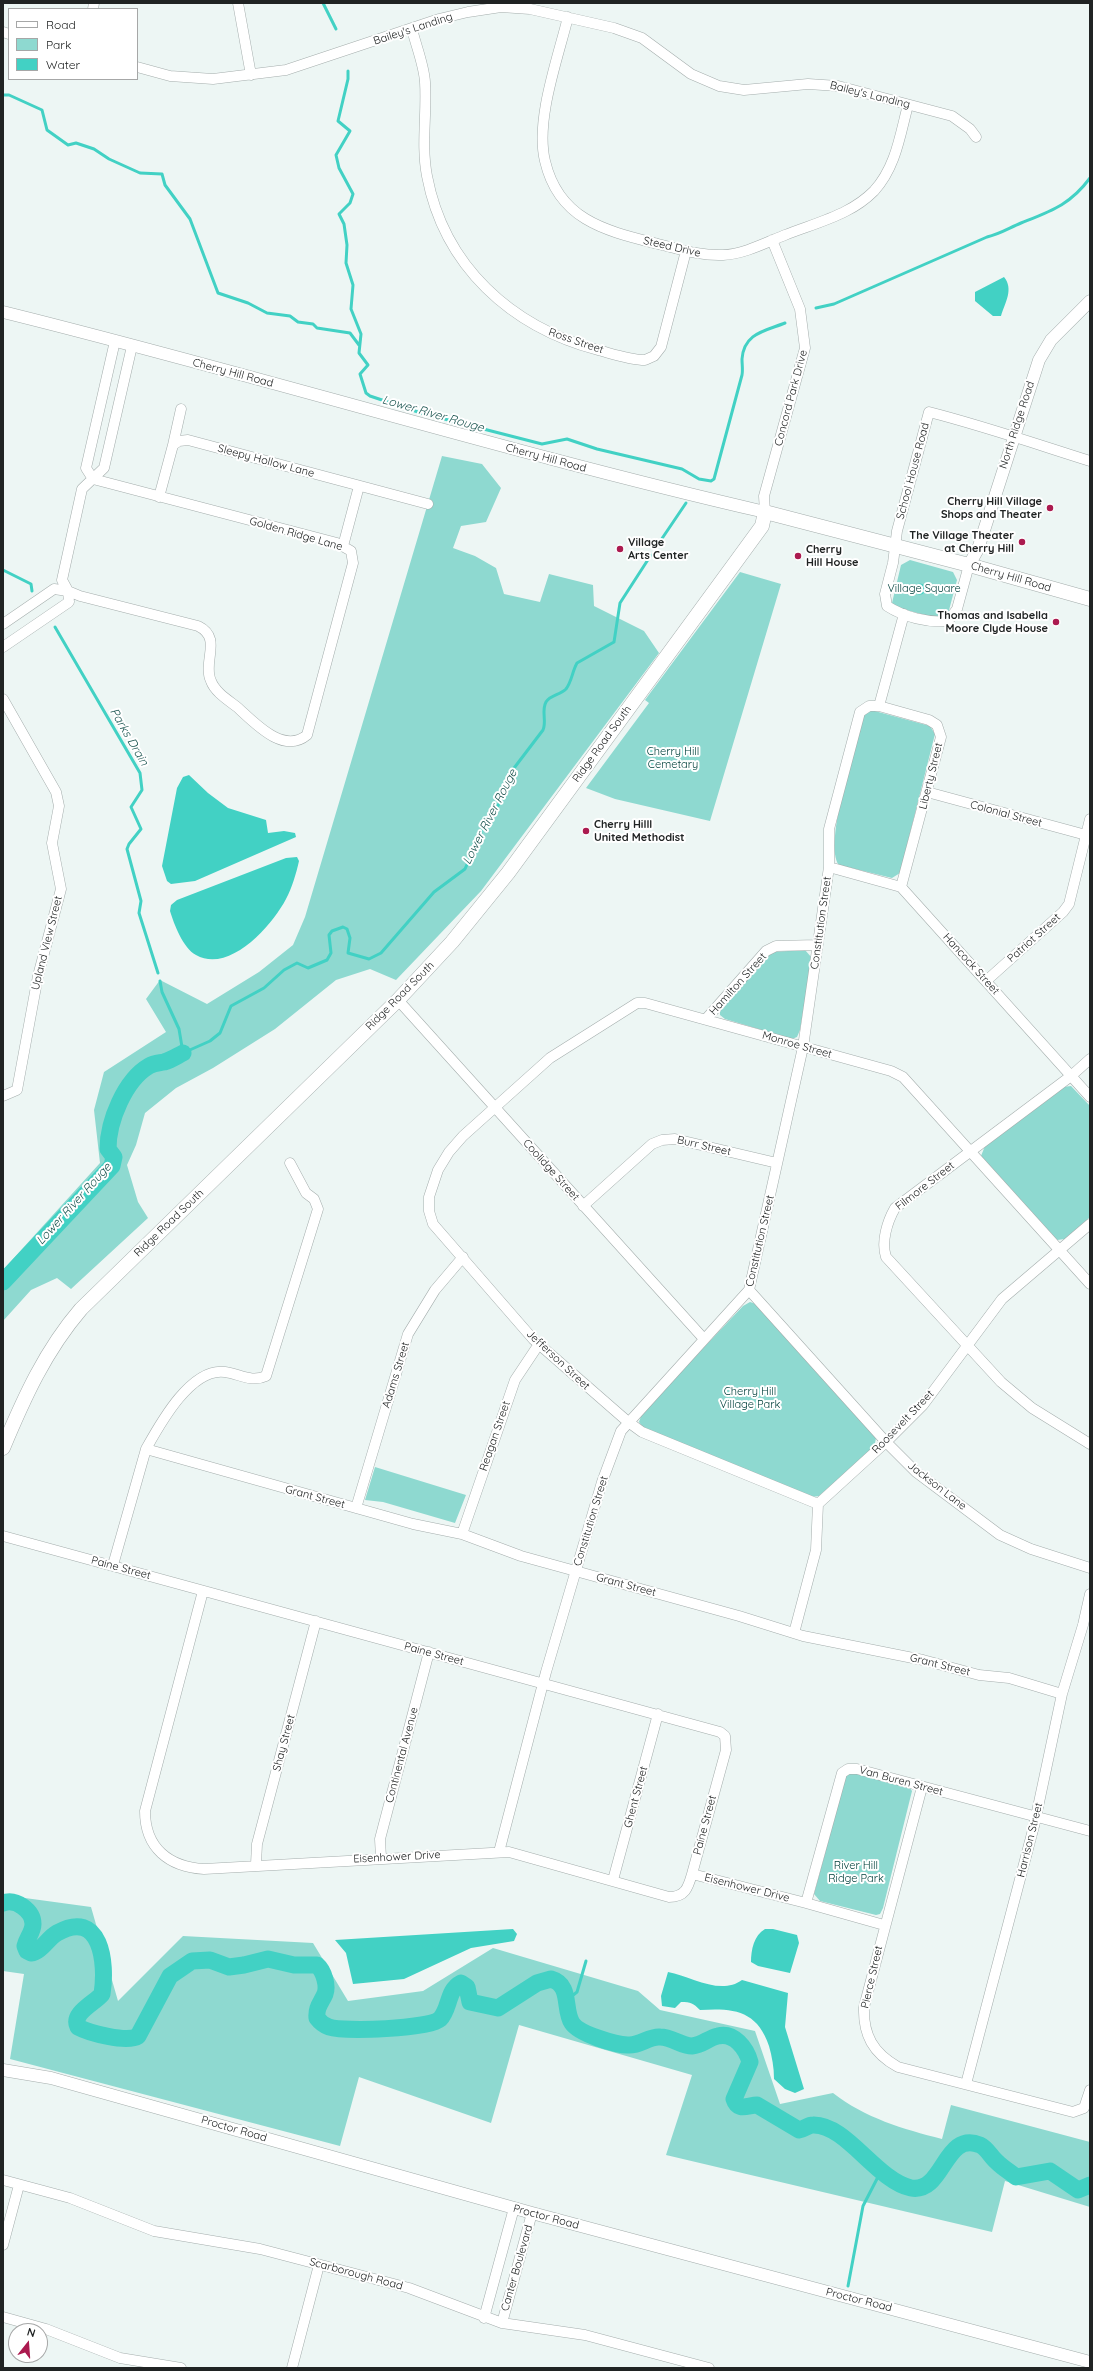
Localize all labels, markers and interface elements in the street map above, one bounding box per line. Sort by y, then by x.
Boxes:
legend [8,8,138,80]
street label: Bailey's Landing [372,10,454,48]
text: Road [46,17,76,32]
text: Park [46,37,71,52]
text: Water [46,57,80,72]
street label: Bailey's Landing [828,79,912,111]
street label: Steed Drive [642,234,702,260]
street label: Ross Street [547,325,605,357]
street label: Concord Park Drive [772,348,810,448]
street label: Cherry Hill Road [191,356,275,390]
street label: North Ridge Road [997,379,1037,471]
water label: Lower River Rouge [381,393,485,435]
street label: School House Road [894,421,932,521]
street label: Cherry Hill Road [504,441,588,475]
street label: Sleepy Hollow Lane [216,442,316,480]
place label: Cherry Hill Village Shops and Theater [941,495,1042,521]
marker: Cherry Hill Village Shops and Theater [1045,503,1055,513]
street label: Golden Ridge Lane [248,514,344,554]
place label: The Village Theater at Cherry Hill [909,529,1014,555]
place label: Village Arts Center [628,536,689,562]
marker: The Village Theater at Cherry Hill [1017,537,1027,547]
place label: Cherry Hill House [806,543,859,569]
marker: Village Arts Center [615,544,625,554]
marker: Cherry Hill House [793,551,803,561]
street label: Cherry Hill Road [969,559,1053,595]
park label: Village Square [887,582,961,596]
place label: Thomas and Isabella Moore Clyde House [937,609,1048,635]
marker: Thomas and Isabella Moore Clyde House [1051,617,1061,627]
street label: Ridge Road South [570,703,634,785]
water label: Parks Drain [107,706,151,768]
street label: Liberty Street [916,741,946,811]
park label: Cherry Hill Cemetary [647,745,699,771]
water label: Lower River Rouge [460,767,520,867]
street label: Colonial Street [969,798,1043,830]
place label: Cherry Hilll United Methodist [594,818,684,844]
marker: Cherry Hilll United Methodist [581,826,591,836]
street label: Constitution Street [808,876,834,970]
street label: Upland View Street [29,894,65,992]
street label: Patriot Street [1005,911,1063,965]
street label: Hancock Street [940,931,1002,997]
street label: Hamilton Street [707,950,769,1018]
street label: Ridge Road South [363,959,437,1033]
street label: Monroe Street [761,1029,833,1061]
street label: Burr Street [676,1133,732,1159]
street label: Coolidge Street [520,1137,582,1203]
street label: Filmore Street [893,1159,957,1213]
water label: Lower River Rouge [34,1160,114,1248]
street label: Ridge Road South [131,1186,207,1260]
street label: Constitution Street [743,1194,777,1288]
street label: Jefferson Street [523,1327,593,1393]
street label: Adams Street [380,1340,412,1410]
park label: Cherry Hill Village Park [720,1385,780,1411]
street label: Roosevelt Street [869,1387,937,1457]
street label: Reagan Street [477,1399,513,1473]
street label: Jackson Lane [905,1459,969,1513]
street label: Constitution Street [571,1474,611,1568]
street label: Grant Street [284,1483,346,1511]
street label: Paine Street [90,1554,152,1582]
street label: Grant Street [595,1571,657,1599]
street label: Paine Street [403,1640,465,1668]
street label: Grant Street [909,1651,971,1679]
street label: Continental Avenue [383,1706,421,1804]
street label: Shay Street [270,1713,298,1773]
street label: Van Buren Street [858,1763,944,1799]
street label: Ghent Street [621,1765,651,1829]
street label: Paine Street [691,1794,719,1856]
street label: Harrison Street [1014,1801,1046,1879]
street label: Eisenhower Drive [353,1848,441,1866]
park label: River Hill Ridge Park [828,1859,884,1885]
street label: Eisenhower Drive [703,1871,791,1905]
street label: Pierce Street [858,1944,886,2010]
street label: Proctor Road [200,2113,268,2145]
street label: Proctor Road [512,2202,580,2232]
street label: Canter Boulevard [498,2223,536,2313]
street label: Scarborough Road [308,2255,404,2293]
street label: Proctor Road [825,2285,893,2315]
north arrow [8,2323,48,2363]
text: N [25,2325,37,2340]

